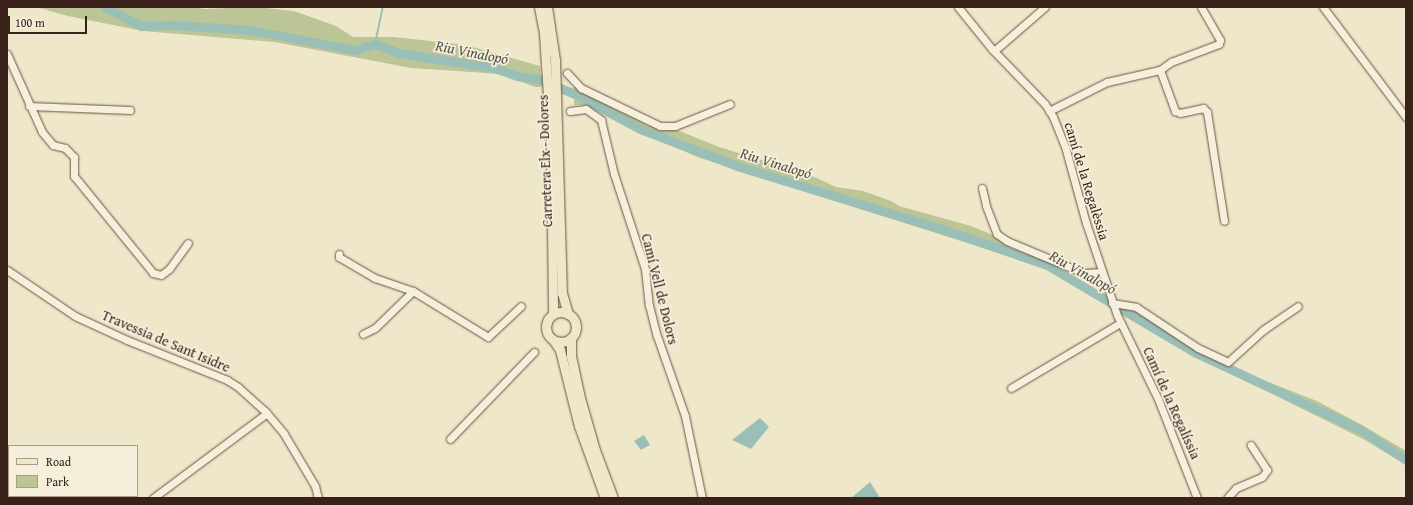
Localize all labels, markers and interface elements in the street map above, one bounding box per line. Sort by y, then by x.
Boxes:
scale bar [10,8,89,34]
text: 100 m [15,14,45,31]
water label: Riu Vinalopó [434,36,510,68]
street label: Carretera Elx - Dolores [534,95,556,227]
street label: camí de la Regalèssia [1061,120,1113,242]
water label: Riu Vinalopó [738,144,814,182]
street label: Camí Vell de Dolors [638,232,682,346]
water label: Riu Vinalopó [1046,246,1120,298]
street label: Travessia de Sant Isidre [99,306,233,376]
street label: Camí de la Regalíssia [1140,344,1204,462]
legend [8,445,138,497]
text: Road [46,453,71,470]
text: Park [46,473,69,490]

